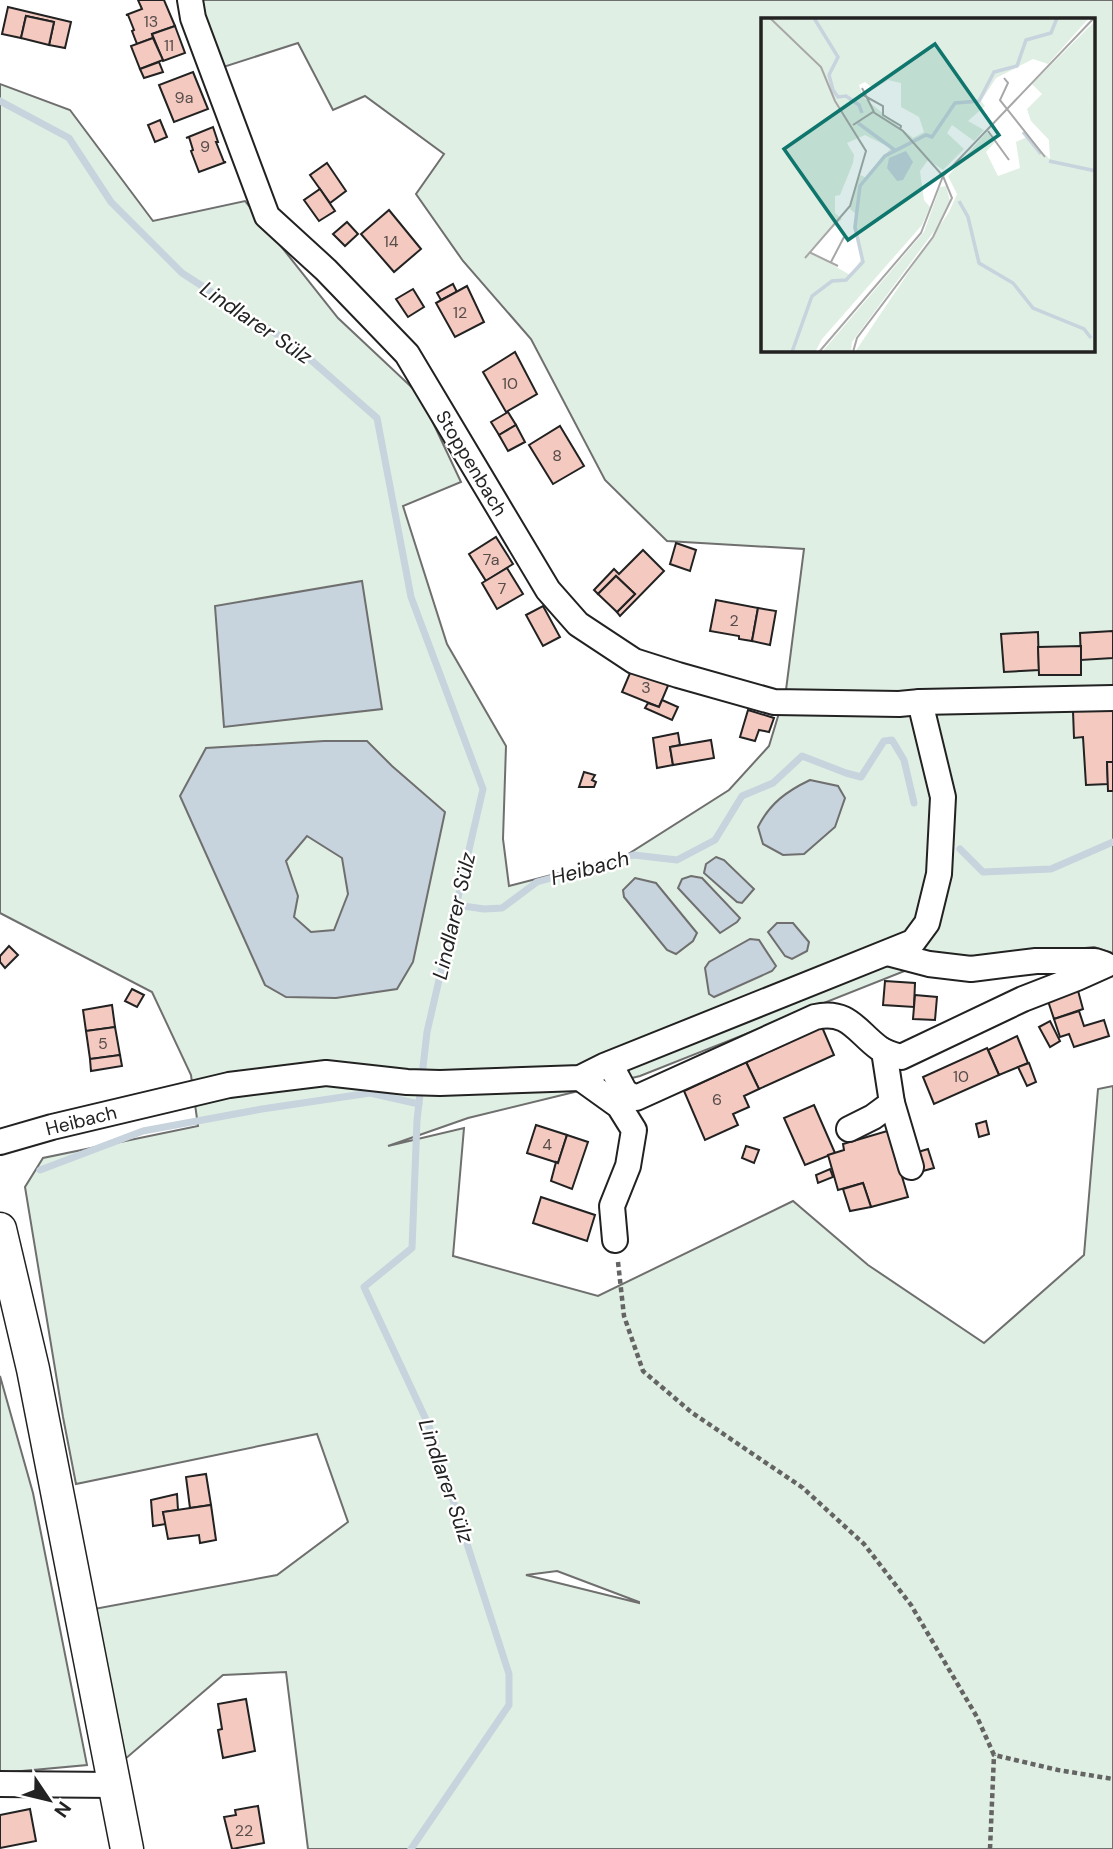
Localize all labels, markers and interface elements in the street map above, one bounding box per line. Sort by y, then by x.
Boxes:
house number: 13 [144,11,158,32]
inset map [761,18,1096,352]
house number: 11 [164,35,174,56]
house number: 9a [175,87,193,108]
house number: 9 [200,136,210,157]
house number: 14 [384,231,399,252]
water label: Lindlarer Sülz [194,275,318,371]
house number: 12 [453,302,467,323]
house number: 10 [502,373,518,394]
street label: Stoppenbach [430,406,513,521]
house number: 8 [552,445,562,466]
house number: 7a [483,549,499,570]
house number: 7 [498,578,506,599]
house number: 2 [729,610,739,631]
house number: 3 [641,677,651,698]
water label: Heibach [548,844,632,892]
water label: Lindlarer Sülz [426,850,482,982]
house number: 5 [98,1033,108,1054]
house number: 10 [953,1066,969,1087]
house number: 6 [712,1089,722,1110]
street label: Heibach [43,1100,119,1141]
house number: 4 [542,1134,552,1155]
water label: Lindlarer Sülz [412,1415,480,1547]
north arrow [14,1765,84,1835]
text: N [48,1797,77,1822]
house number: 22 [235,1820,253,1841]

